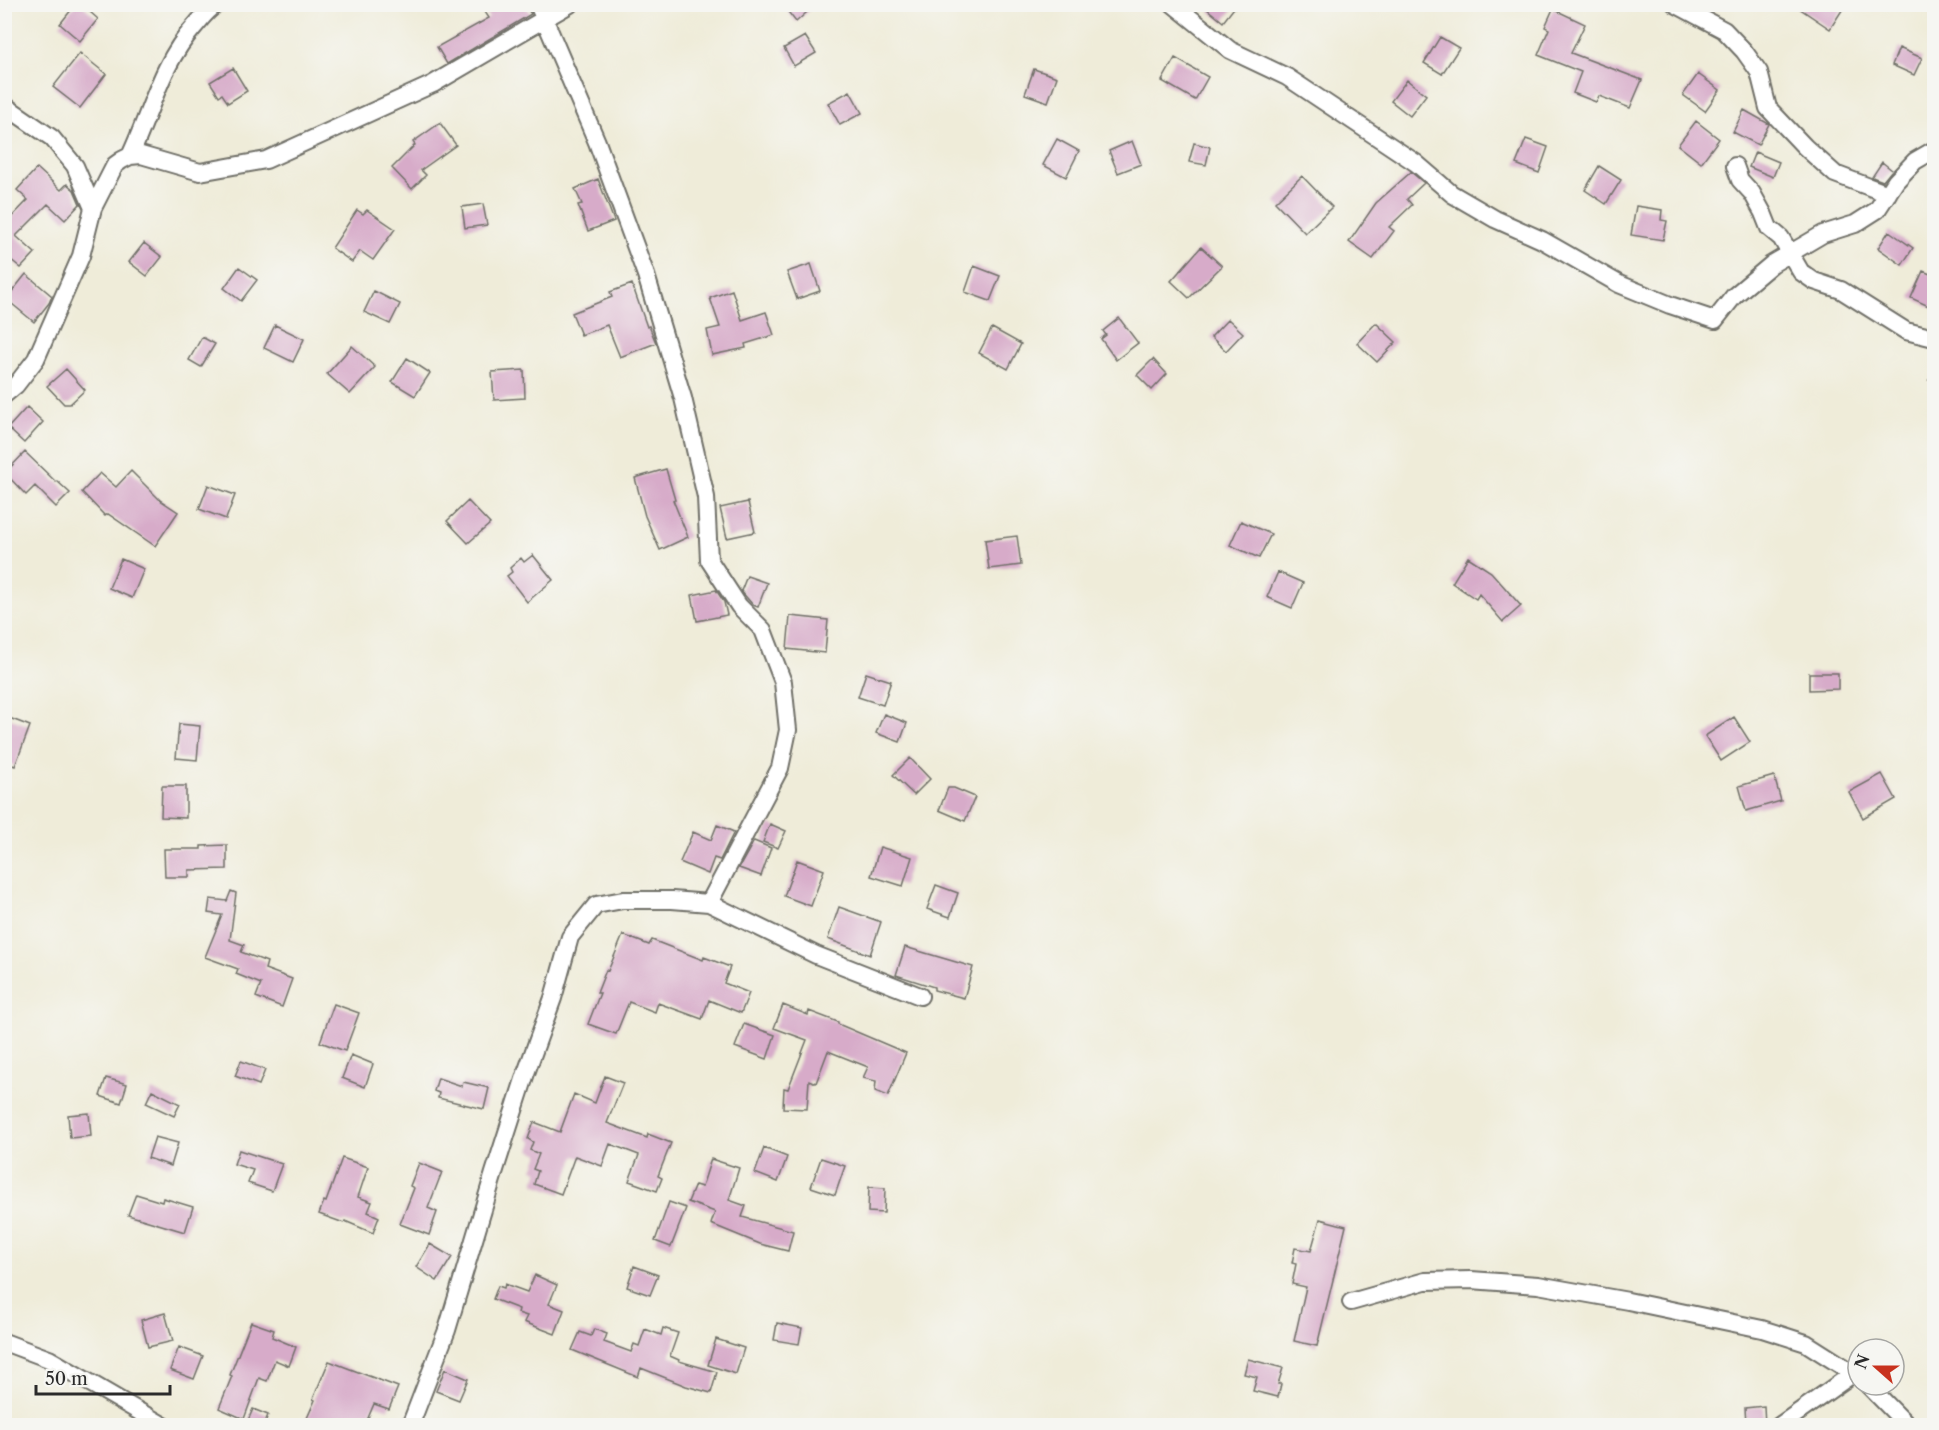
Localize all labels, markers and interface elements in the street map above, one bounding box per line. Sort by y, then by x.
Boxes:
north arrow [1846,1337,1906,1397]
text: N [1850,1351,1874,1372]
scale bar [36,1358,170,1396]
text: 50 m [45,1368,88,1390]

